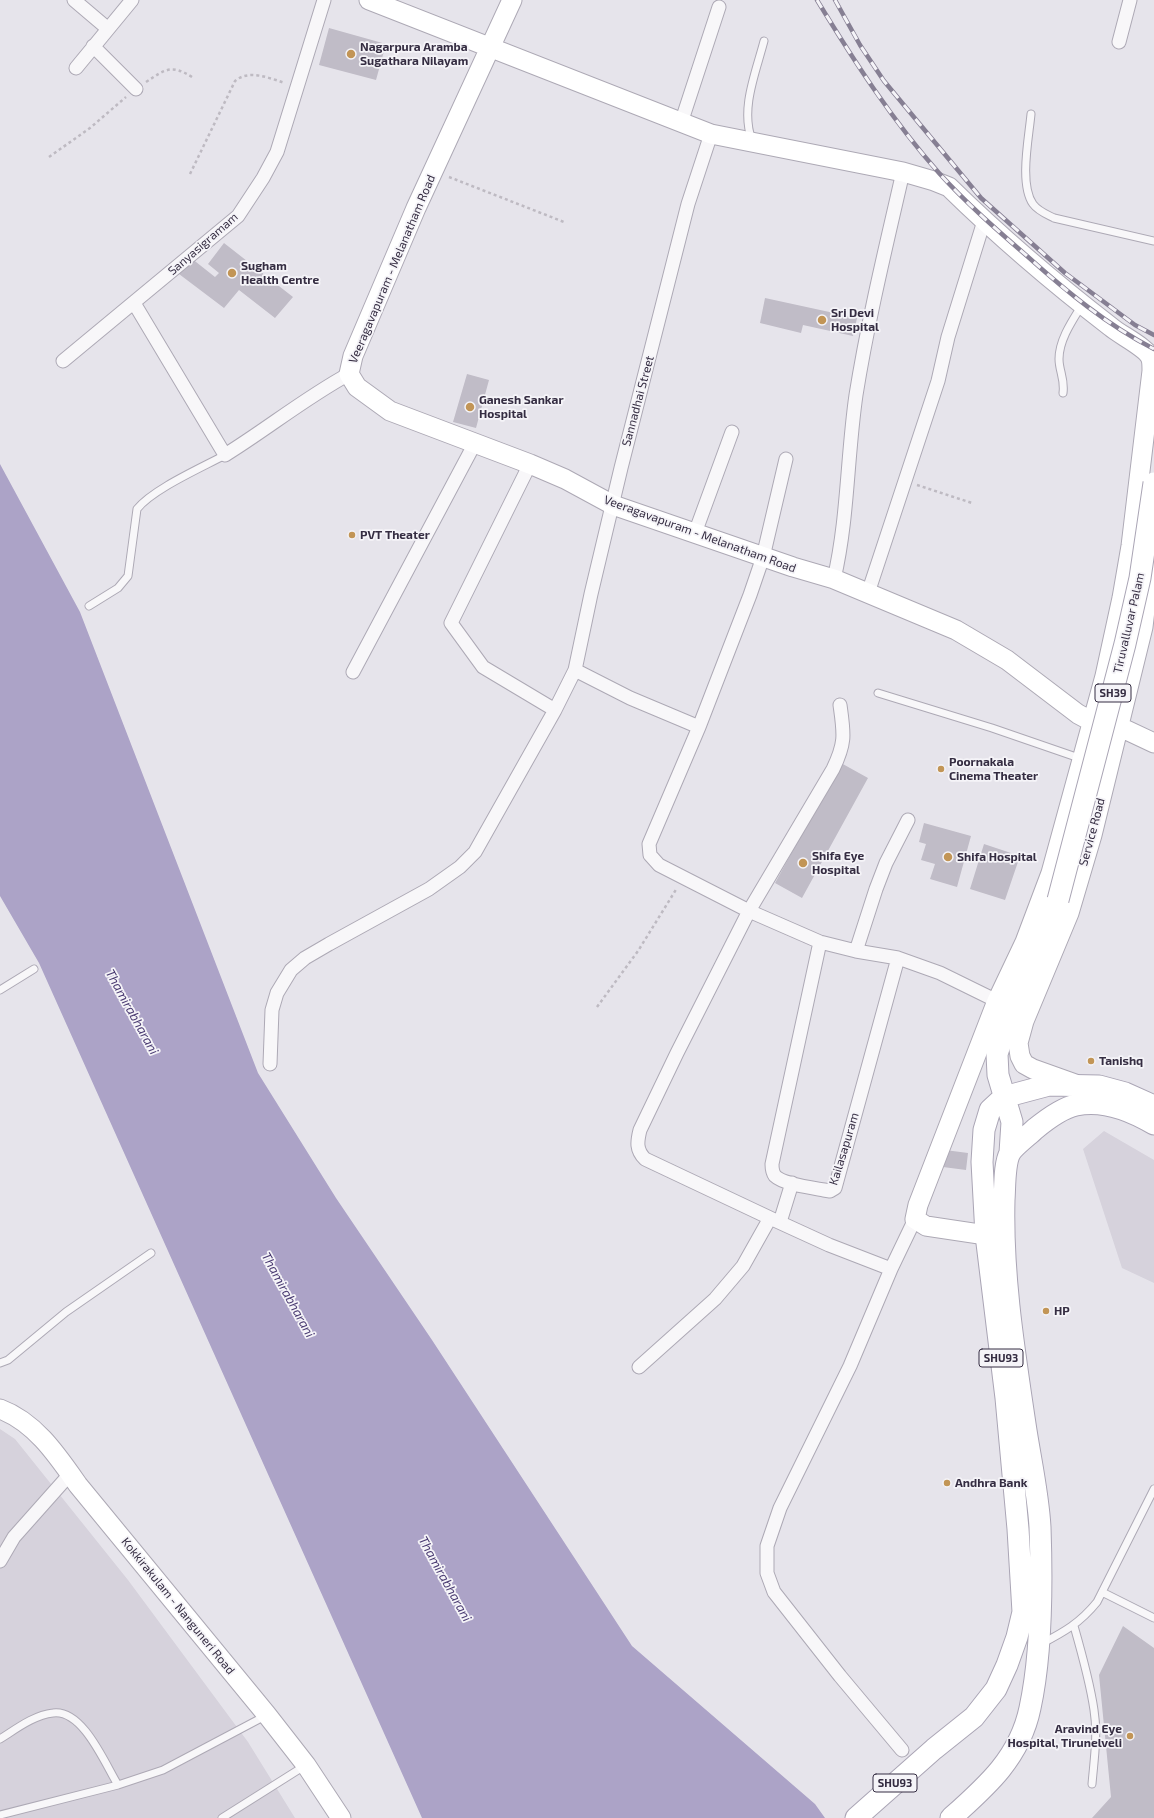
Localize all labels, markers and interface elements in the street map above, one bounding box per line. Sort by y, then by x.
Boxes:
place label: Nagarpura Aramba Sugathara Nilayam [360,40,468,68]
marker: Nagarpura Aramba Sugathara Nilayam [345,48,357,60]
street label: Veeragavapuram - Melanatham Road [346,173,438,365]
street label: Sanyasigramam [165,210,241,278]
place label: Sugham Health Centre [241,259,319,287]
marker: Sugham Health Centre [226,267,238,279]
place label: Sri Devi Hospital [831,306,879,334]
marker: Sri Devi Hospital [816,314,828,326]
street label: Sannadhai Street [619,354,657,448]
place label: Ganesh Sankar Hospital [479,393,564,421]
marker: Ganesh Sankar Hospital [464,401,476,413]
street label: Veeragavapuram - Melanatham Road [602,492,798,576]
place label: PVT Theater [360,528,430,542]
marker: PVT Theater [347,530,357,540]
street label: Tiruvalluvar Palam [1110,571,1148,675]
road number: SH39 [1095,684,1131,702]
place label: Poornakala Cinema Theater [949,755,1038,783]
marker: Poornakala Cinema Theater [936,764,946,774]
street label: Service Road [1076,796,1108,868]
place label: Shifa Eye Hospital [812,849,864,877]
place label: Shifa Hospital [957,850,1037,864]
marker: Shifa Hospital [942,851,954,863]
marker: Shifa Eye Hospital [797,857,809,869]
water label: Thamirabharani [102,967,162,1057]
place label: Tanishq [1099,1054,1143,1068]
marker: Tanishq [1086,1056,1096,1066]
street label: Kailasapuram [826,1111,862,1187]
water label: Thamirabharani [258,1250,318,1340]
place label: HP [1054,1304,1070,1318]
marker: HP [1041,1306,1051,1316]
road number: SHU93 [979,1349,1023,1367]
place label: Andhra Bank [955,1476,1027,1490]
marker: Andhra Bank [942,1478,952,1488]
water label: Thamirabharani [415,1534,475,1624]
street label: Kokkirakulam - Nanguneri Road [118,1535,238,1677]
place label: Aravind Eye Hospital, Tirunelveli [1007,1722,1122,1750]
marker: Aravind Eye Hospital, Tirunelveli [1125,1731,1135,1741]
road number: SHU93 [873,1774,917,1792]

